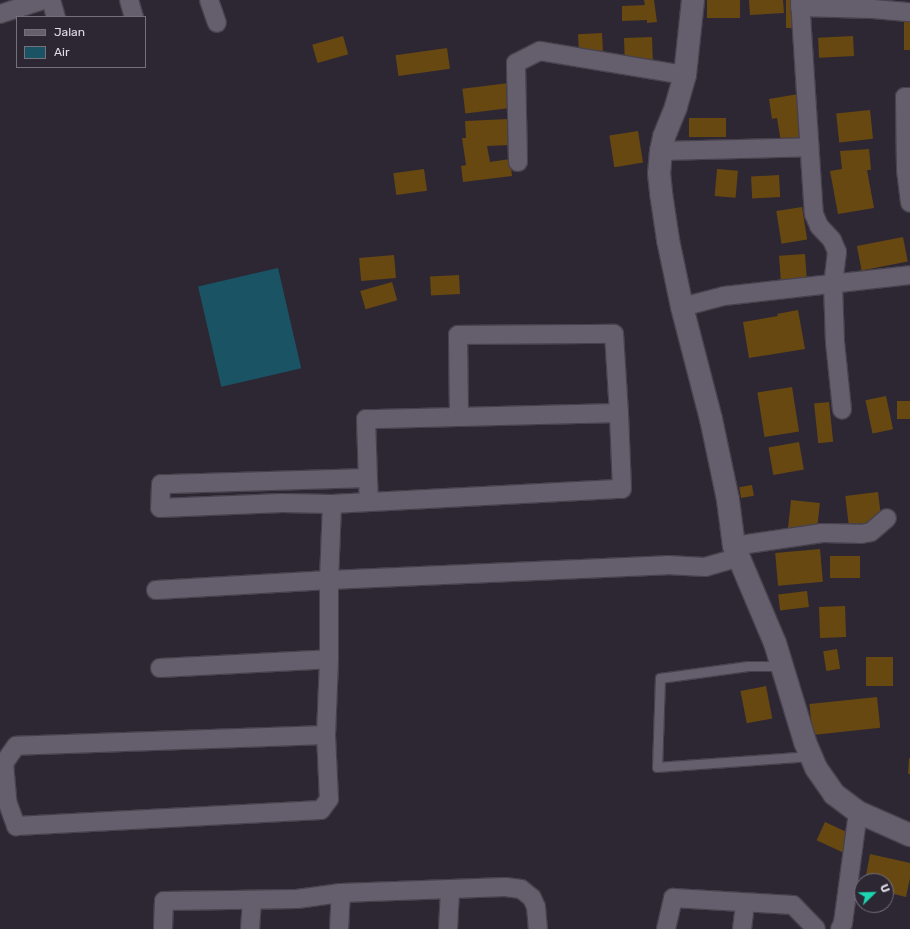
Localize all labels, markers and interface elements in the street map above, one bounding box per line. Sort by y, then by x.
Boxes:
legend [16,16,146,68]
text: Jalan [54,25,85,39]
text: Air [54,45,70,59]
north arrow [854,873,894,913]
text: U [877,882,892,895]

